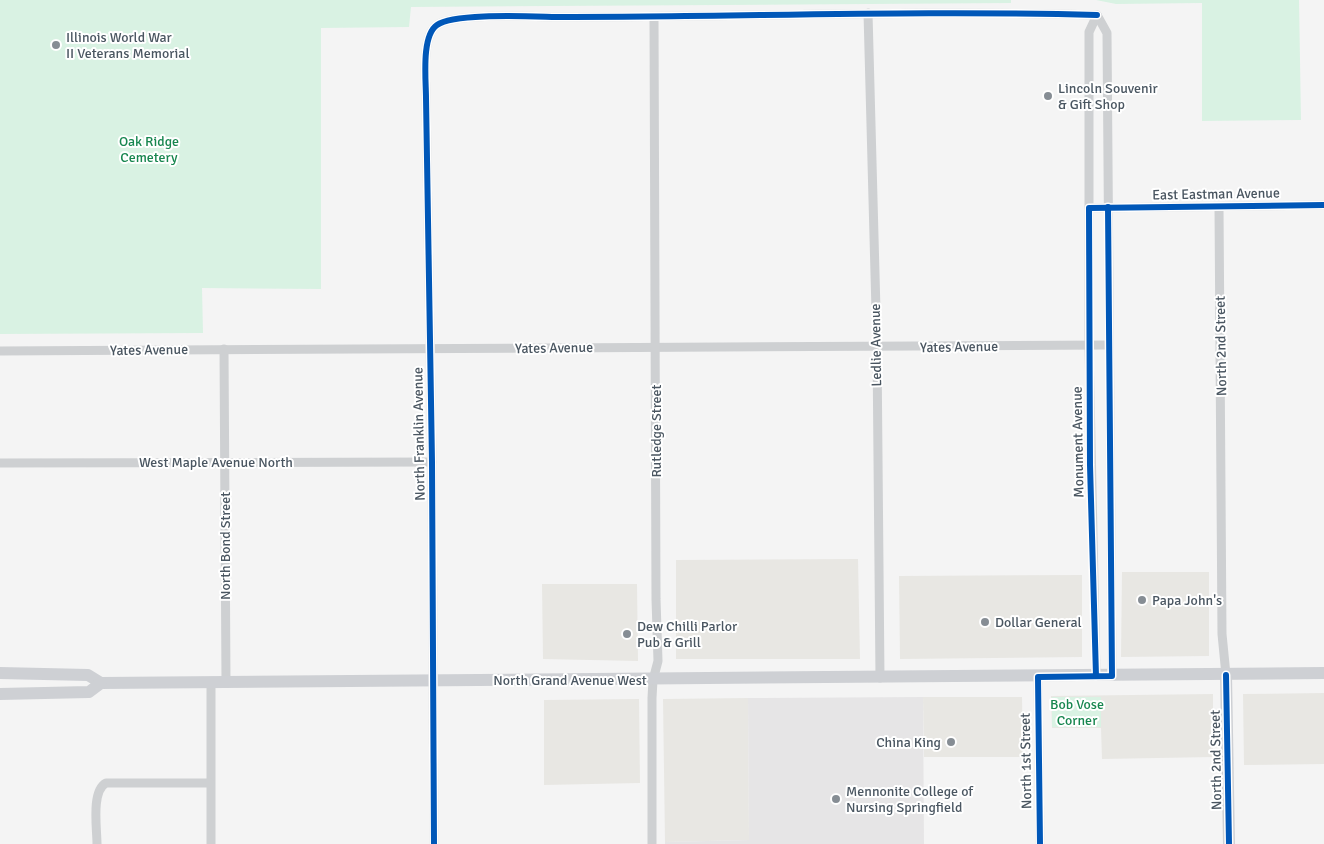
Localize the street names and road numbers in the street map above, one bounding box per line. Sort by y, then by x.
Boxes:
street label: East Eastman Avenue [1152,184,1280,204]
street label: North 2nd Street [1212,296,1230,396]
street label: Ledlie Avenue [867,303,885,387]
street label: Yates Avenue [920,338,998,356]
street label: Yates Avenue [515,339,593,357]
street label: Yates Avenue [110,341,188,359]
street label: North Franklin Avenue [409,367,429,501]
street label: Rutledge Street [648,384,665,478]
street label: Monument Avenue [1069,386,1087,498]
street label: West Maple Avenue North [139,454,293,471]
street label: North Bond Street [217,492,234,600]
street label: North Grand Avenue West [493,672,647,689]
street label: North 2nd Street [1207,710,1225,810]
street label: North 1st Street [1017,713,1035,809]

